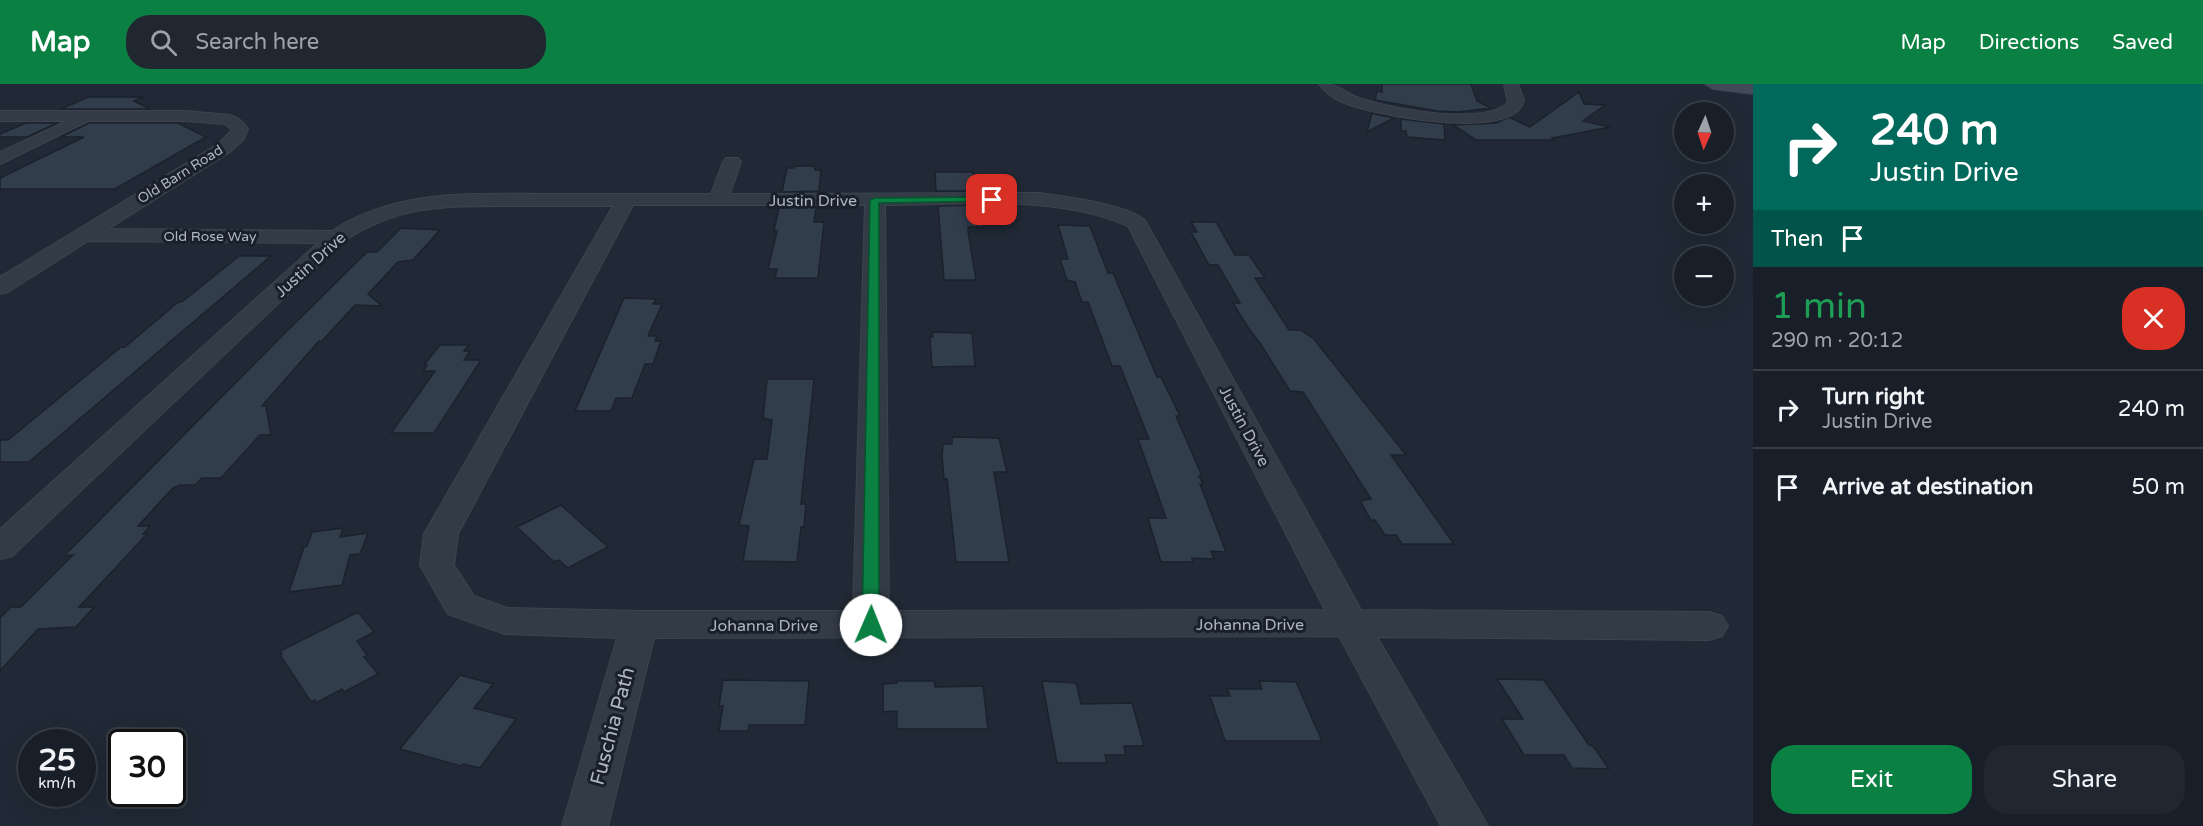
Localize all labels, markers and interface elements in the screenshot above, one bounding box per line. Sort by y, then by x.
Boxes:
search box [126,15,546,69]
text: Map [30,25,90,59]
icon: search [147,26,180,59]
text: Search here [195,29,319,55]
text: Map [1900,30,1946,55]
text: Directions [1979,30,2079,55]
text: Saved [2112,30,2173,55]
north arrow [1674,102,1734,162]
map controls [1674,102,1734,306]
text: 240 m [1870,105,1999,156]
icon: right [1771,108,1849,186]
street label: Old Barn Road [134,141,226,207]
text: Justin Drive [1870,156,2019,189]
pin [966,174,1017,225]
button: + [1674,174,1734,234]
icon: arrive [975,183,1008,216]
street label: Justin Drive [769,191,857,211]
icon: arrive [1836,222,1869,255]
text: Then [1771,226,1824,252]
street label: Old Rose Way [164,228,257,245]
street label: Justin Drive [271,228,350,302]
button: − [1674,246,1734,306]
text: 1 min [1771,285,1867,328]
button: close [2122,287,2185,350]
text: 290 m · 20:12 [1771,329,1903,353]
street label: Justin Drive [1215,383,1274,470]
text: Turn right [1822,384,1924,410]
icon: right [1771,393,1804,426]
text: 240 m [2118,396,2185,422]
text: Justin Drive [1822,410,1932,434]
icon: arrive [1771,471,1804,504]
text: Arrive at destination [1822,474,2033,500]
text: 50 m [2131,474,2185,500]
position arrow [839,593,903,657]
street label: Johanna Drive [1196,615,1304,635]
street label: Johanna Drive [710,616,818,636]
street label: Fuschia Path [586,665,640,788]
speed limit sign: 30 [108,729,186,807]
text: 25 [38,742,76,779]
button: Exit [1771,745,1972,814]
button: Share [1984,745,2185,814]
text: km/h [38,774,76,792]

